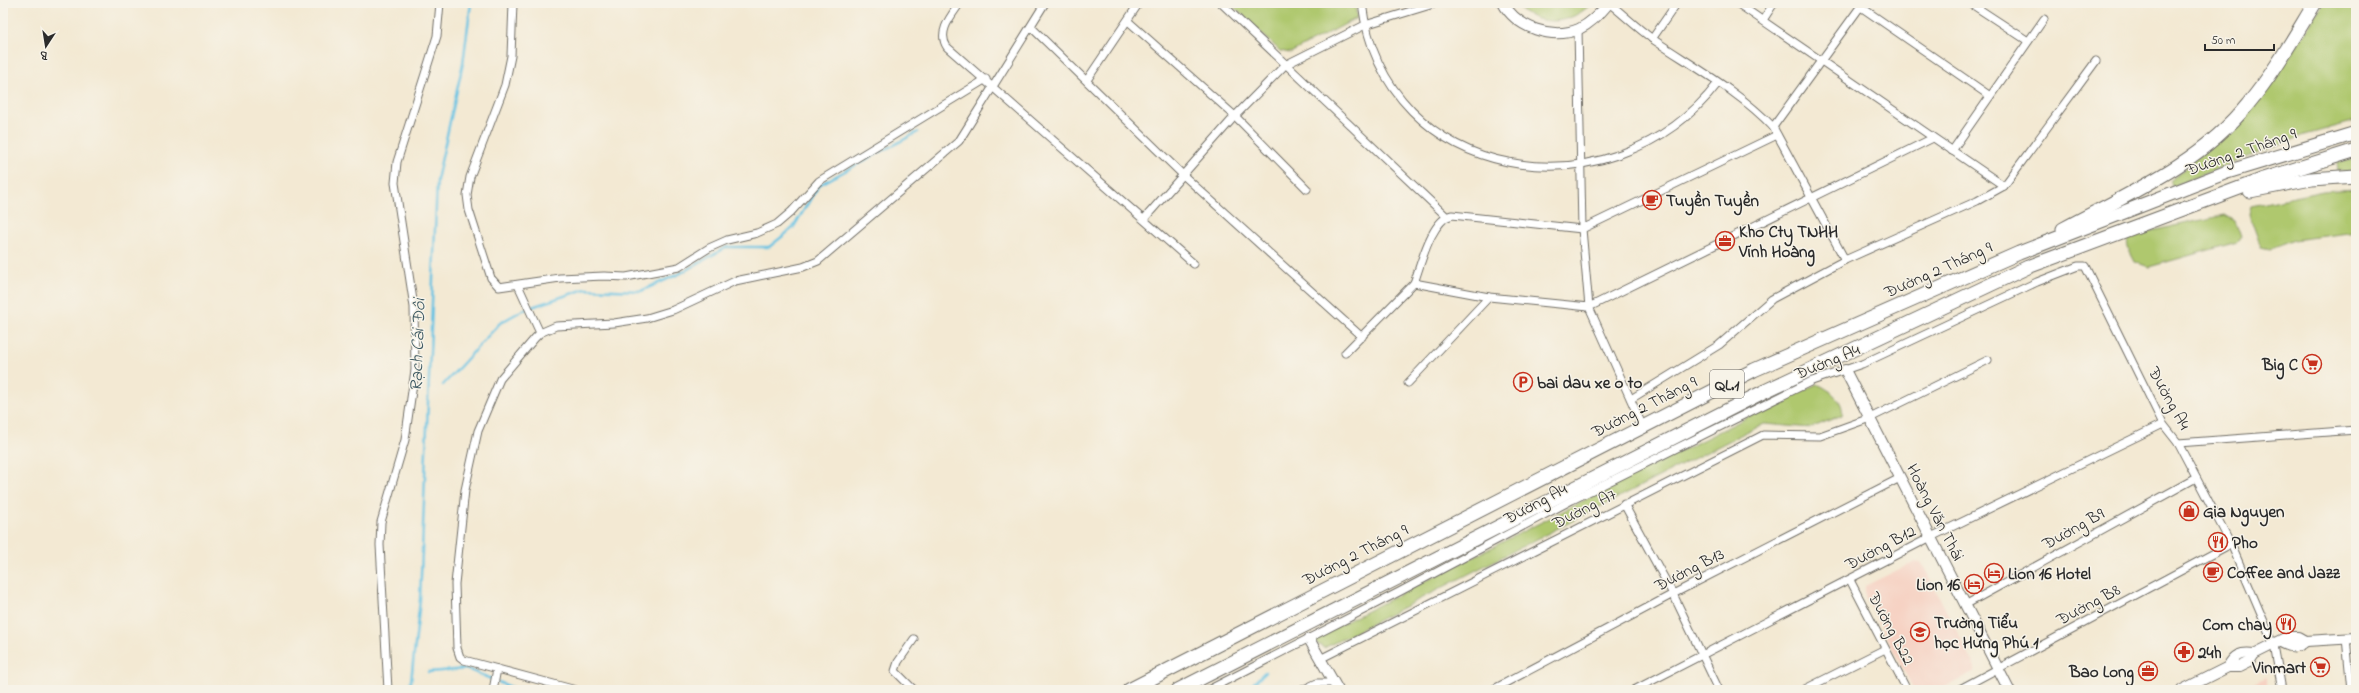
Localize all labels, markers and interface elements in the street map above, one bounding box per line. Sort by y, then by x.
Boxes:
north arrow [26,26,66,66]
scale bar [2205,26,2274,52]
text: 50 m [2211,32,2235,50]
text: B [38,46,50,64]
street label: Đường 2 Tháng 9 [2182,122,2301,185]
cafe icon: Tuyền Tuyền [1641,189,1663,211]
place label: Tuyền Tuyền [1666,189,1760,216]
place label: Kho Cty TNHH Vĩnh Hoàng [1738,220,1838,267]
office icon: Kho Cty TNHH Vĩnh Hoàng [1714,230,1736,252]
street label: Đường 2 Tháng 9 [1880,235,1997,308]
water label: Rạch Cái Đôi [404,296,434,392]
street label: Đường A4 [1790,338,1865,389]
place label: Big C [2261,353,2299,380]
supermarket icon: Big C [2301,353,2323,375]
street label: Đường A4 [2139,362,2196,436]
street label: Đường 2 Tháng 9 [1587,370,1703,447]
road number: QL.1 [1710,370,1744,398]
parking icon: bai dau xe o to [1512,371,1534,393]
place label: bai dau xe o to [1537,371,1642,396]
street label: Hoàng Văn Thái [1898,460,1970,567]
street label: Đường A4 [1499,477,1573,534]
street label: Đường A7 [1547,483,1622,538]
shop icon: Gia Nguyen [2178,500,2200,522]
place label: Gia Nguyen [2203,500,2285,527]
street label: Đường B9 [2037,502,2110,559]
street label: Đường 2 Tháng 9 [1298,518,1414,595]
street label: Đường B12 [1840,519,1921,580]
restaurant icon: Pho [2207,531,2229,553]
place label: Pho [2232,531,2258,556]
street label: Đường B13 [1650,542,1730,601]
cafe icon: Coffee and Jazz [2202,561,2224,583]
place label: Coffee and Jazz [2227,561,2341,586]
hotel icon: Lion 16 Hotel [1983,562,2005,584]
place label: Lion 16 Hotel [2008,562,2091,587]
place label: Lion 16 [1916,573,1961,598]
hotel icon: Lion 16 [1963,573,1985,595]
street label: Đường B8 [2051,578,2126,635]
street label: Đường B22 [1859,587,1920,671]
place label: Trường Tiểu học Hưng Phú 1 [1934,611,2039,658]
place label: Com chay [2202,613,2273,640]
restaurant icon: Com chay [2275,613,2297,635]
school or university icon: Trường Tiểu học Hưng Phú 1 [1909,621,1931,643]
pharmacy icon: 24h [2173,641,2195,663]
place label: 24h [2197,641,2222,666]
place label: Vinmart [2251,656,2306,681]
supermarket icon: Vinmart [2309,656,2331,678]
place label: Bao Long [2068,660,2134,687]
office icon: Bao Long [2137,660,2159,682]

